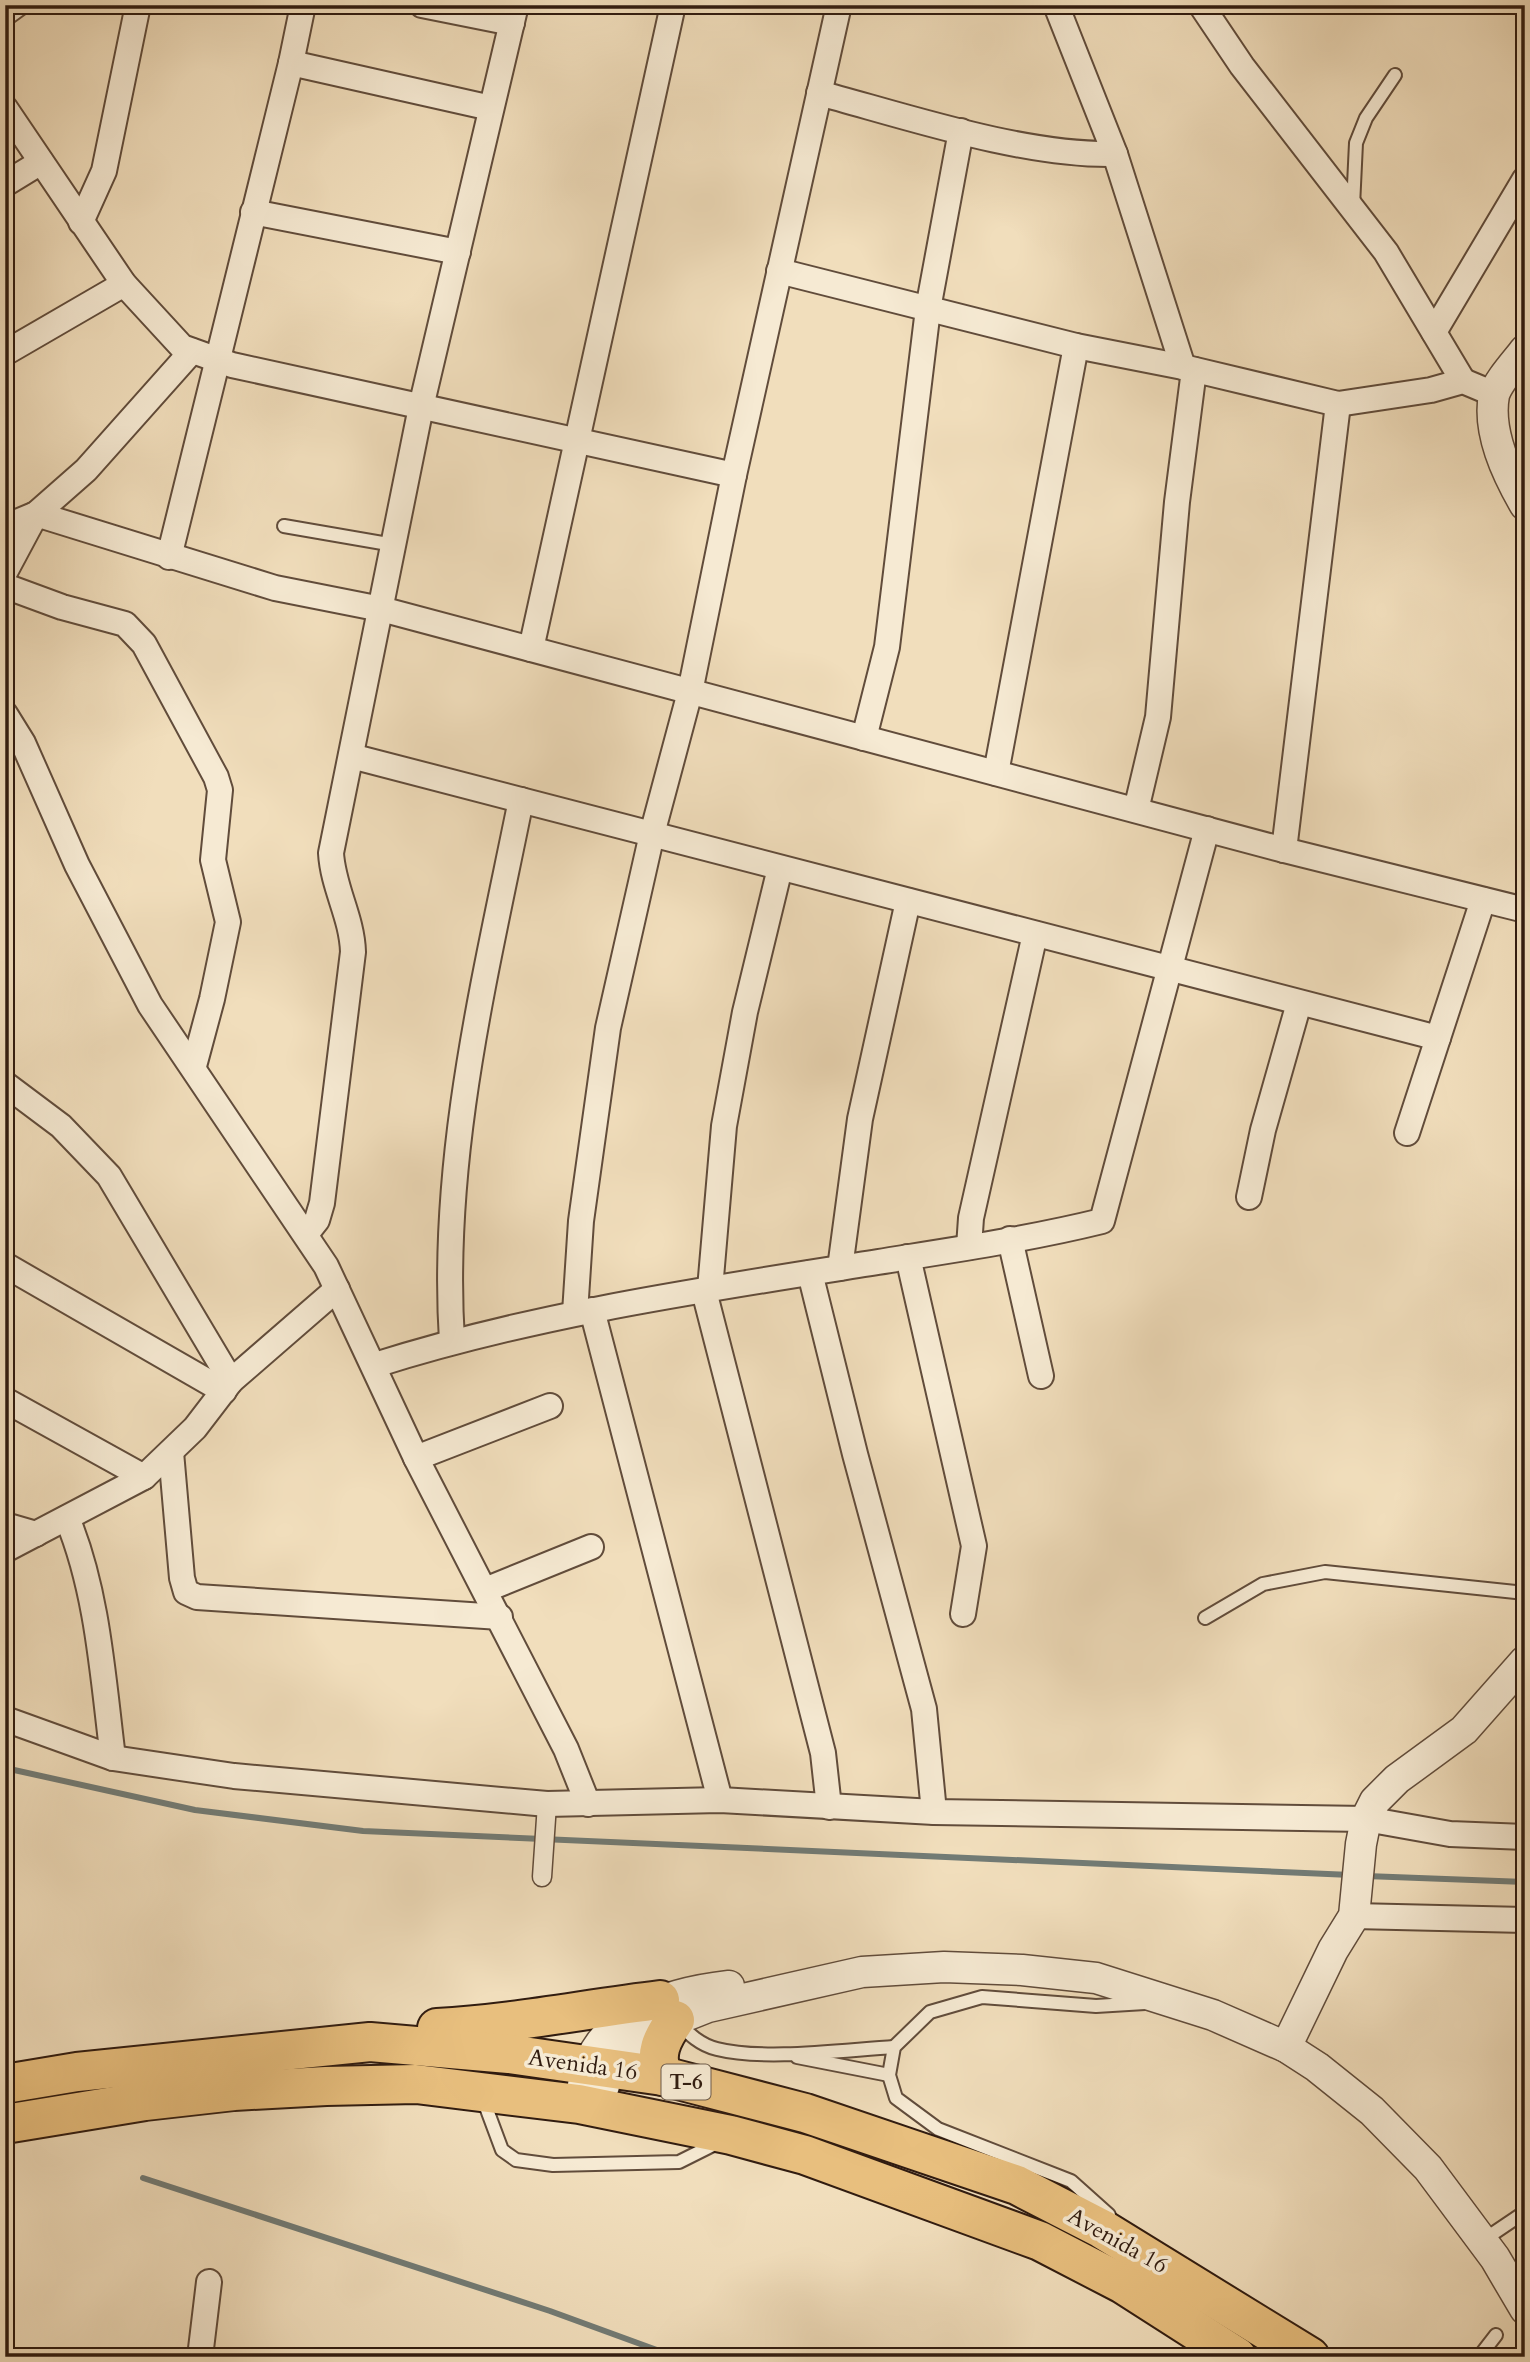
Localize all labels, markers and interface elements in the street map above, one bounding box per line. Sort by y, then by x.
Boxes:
street label: Avenida 16 [526,2041,640,2087]
road number: T-6 [662,2064,710,2100]
street label: Avenida 16 [1062,2200,1173,2281]

